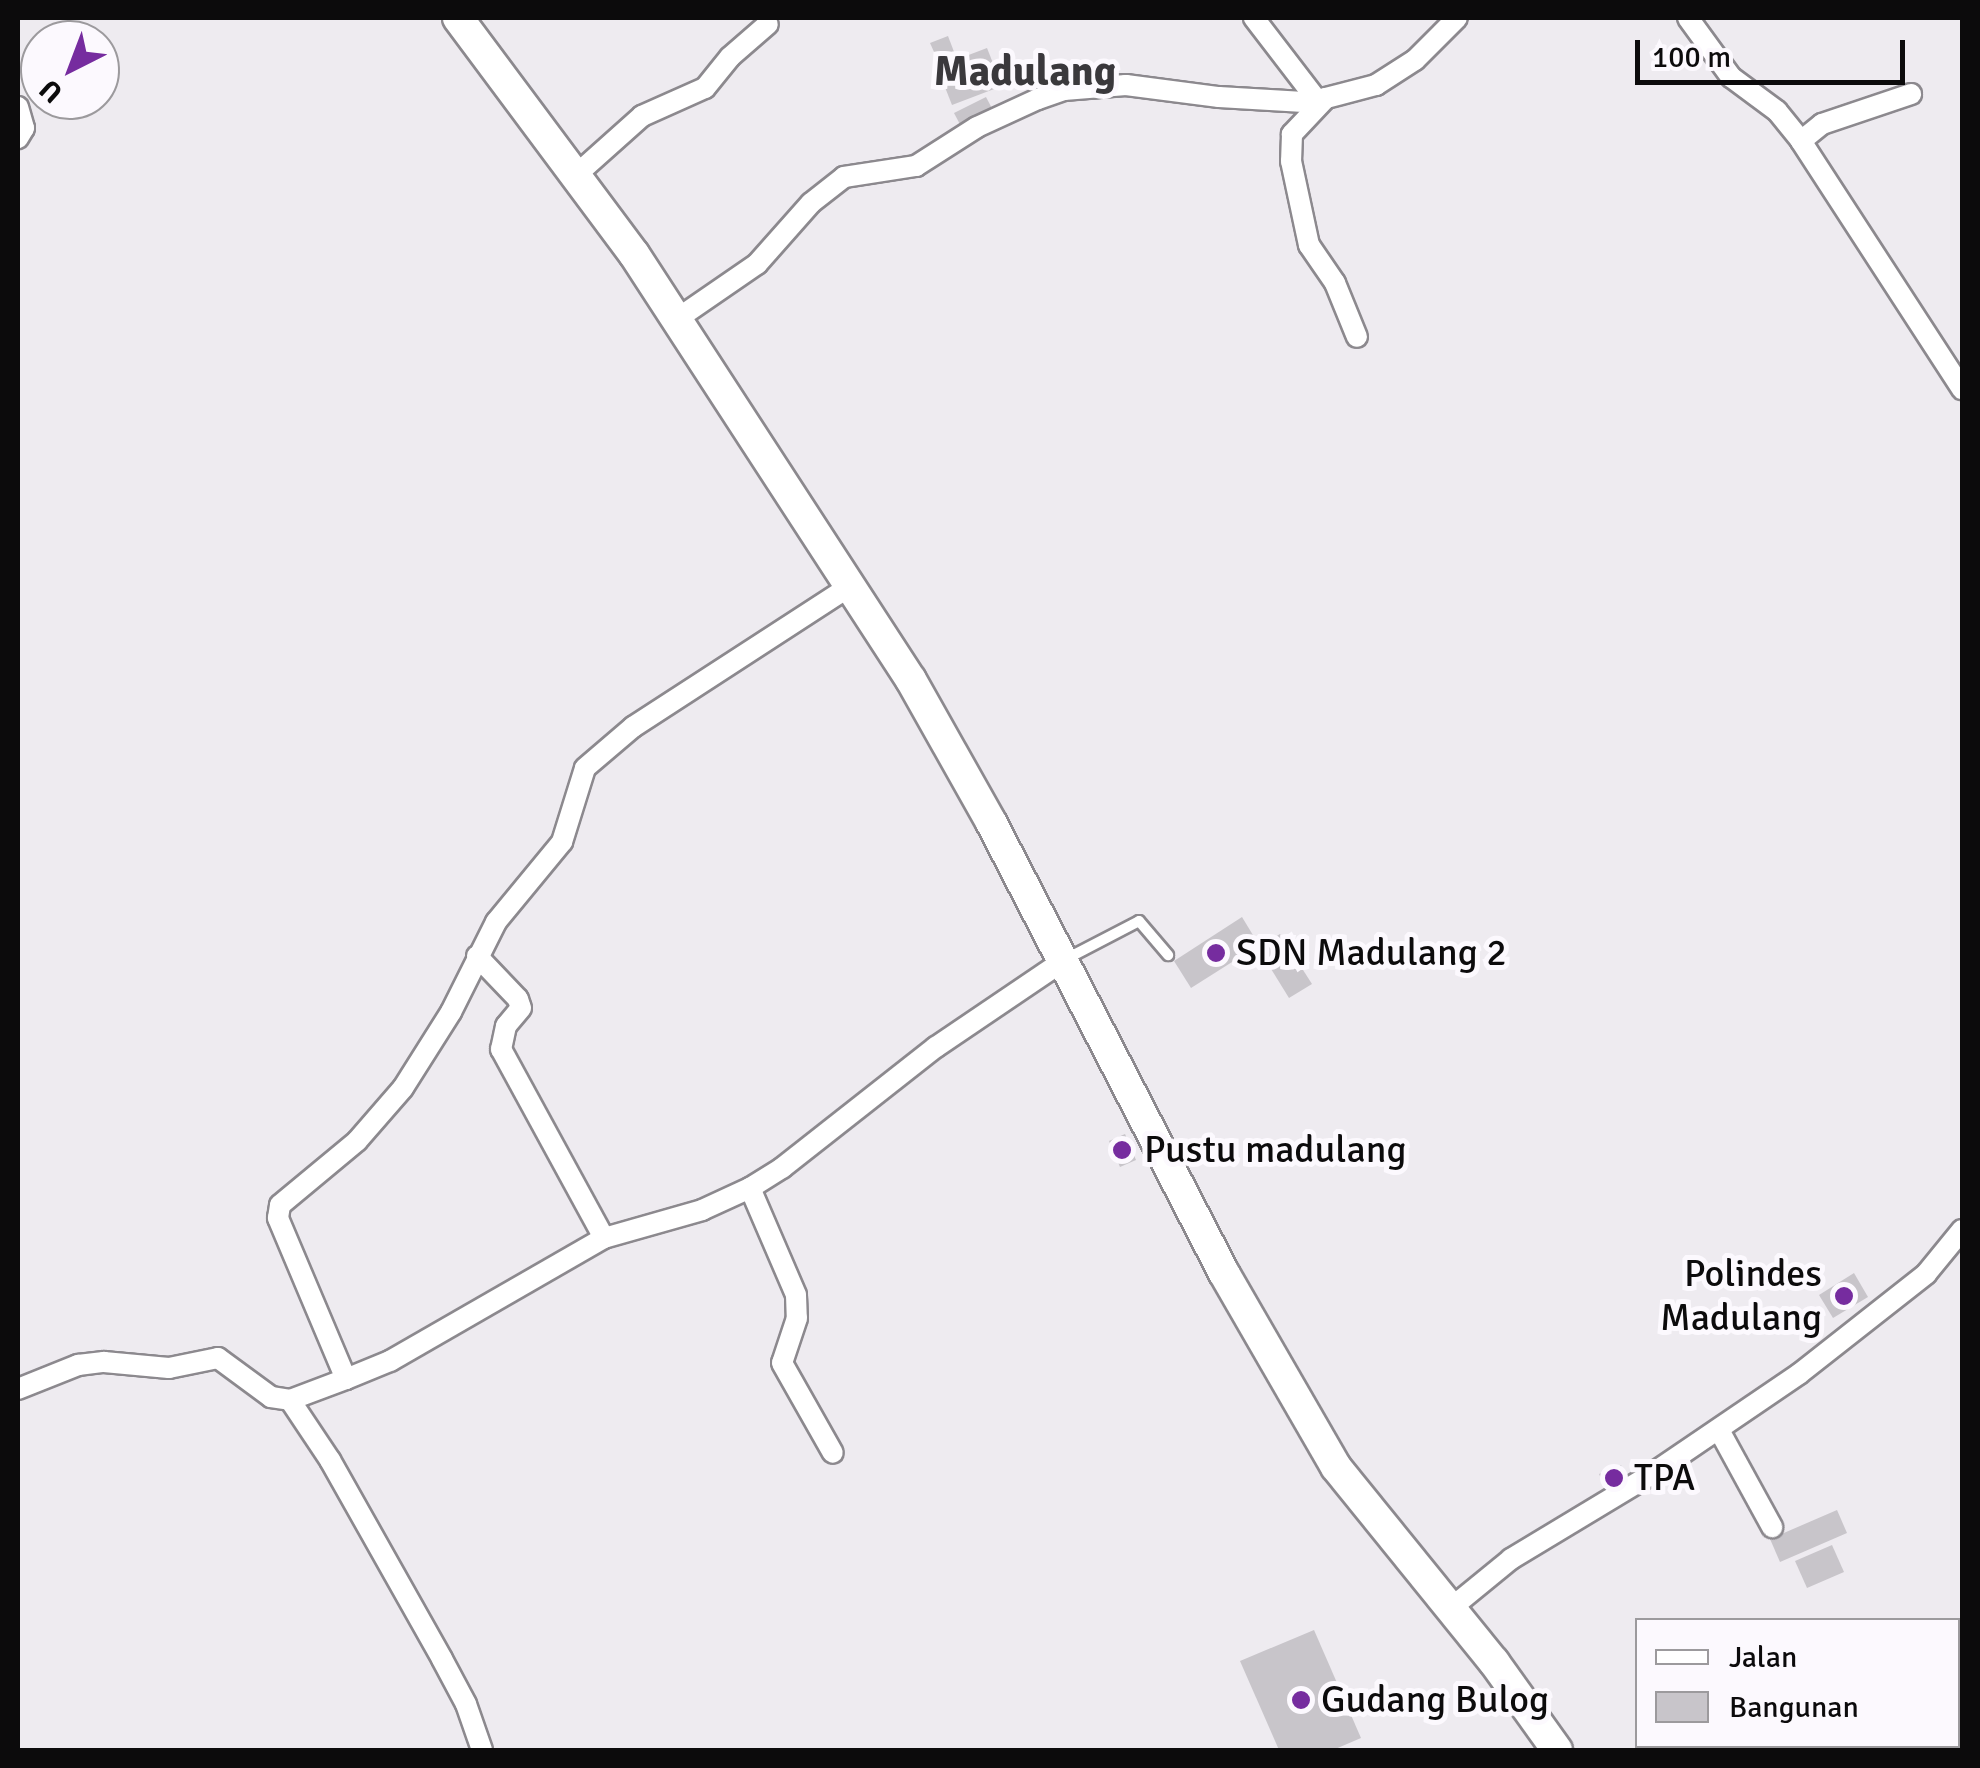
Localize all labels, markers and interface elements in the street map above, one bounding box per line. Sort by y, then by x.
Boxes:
north arrow [20,20,120,120]
scale bar [1640,20,1910,82]
text: 100 m [1652,39,1731,76]
district label: Madulang [934,47,1116,97]
text: U [33,72,70,110]
place label: SDN Madulang 2 [1236,930,1507,976]
marker: SDN Madulang 2 [1205,942,1227,964]
place label: Pustu madulang [1144,1127,1407,1173]
marker: Pustu madulang [1109,1137,1135,1163]
place label: Polindes Madulang [1660,1251,1822,1340]
marker: Polindes Madulang [1831,1283,1857,1309]
place label: TPA [1634,1455,1695,1501]
marker: TPA [1603,1467,1625,1489]
legend [1635,1618,1960,1748]
text: Jalan [1729,1639,1797,1676]
place label: Gudang Bulog [1321,1677,1549,1723]
marker: Gudang Bulog [1290,1689,1312,1711]
text: Bangunan [1729,1689,1859,1726]

